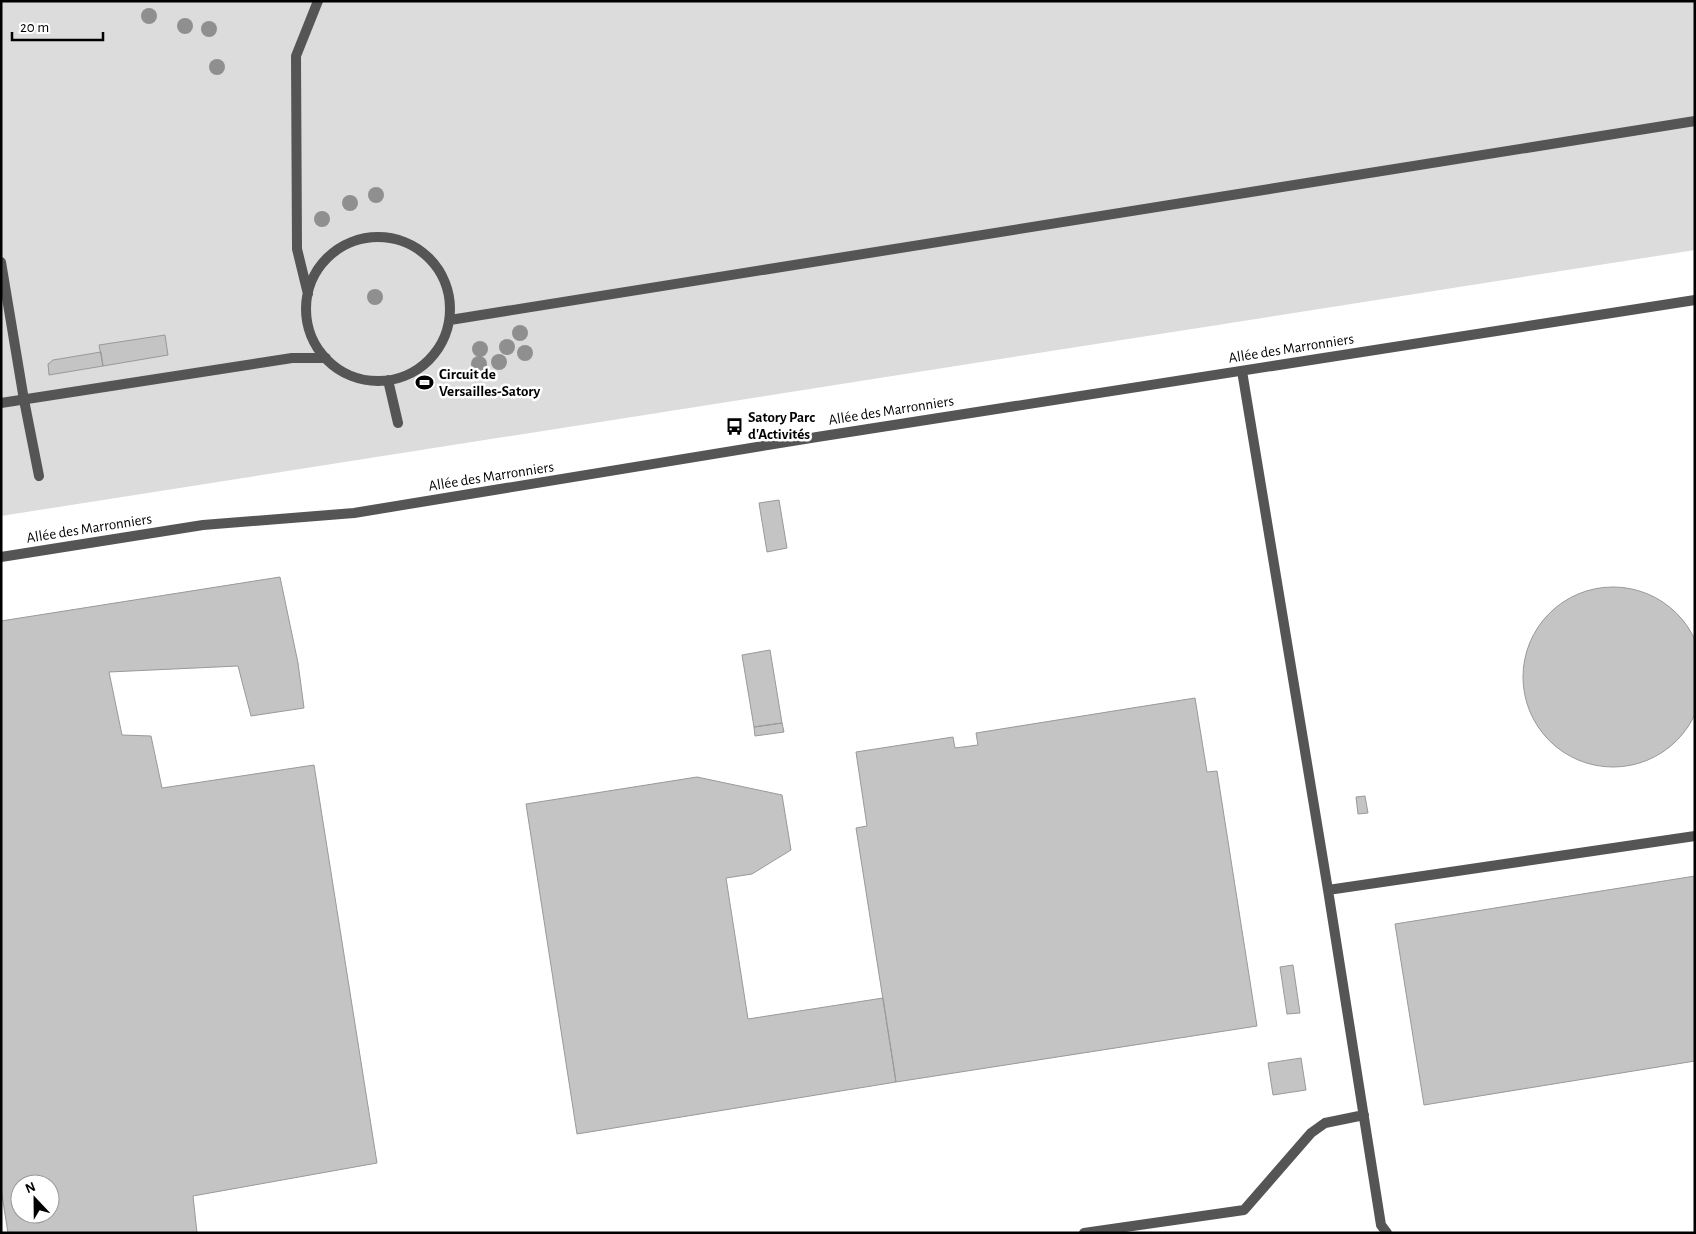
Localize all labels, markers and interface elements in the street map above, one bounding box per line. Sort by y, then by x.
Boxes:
scale bar [12,10,104,42]
text: 20 m [20,20,49,35]
street label: Allée des Marronniers [1227,331,1355,366]
place label: Circuit de Versailles-Satory [439,367,541,399]
sports icon: Circuit de Versailles-Satory [415,373,435,393]
street label: Allée des Marronniers [827,393,955,428]
place label: Satory Parc d'Activités [748,410,815,442]
bus stop icon: Satory Parc d'Activités [724,416,744,436]
street label: Allée des Marronniers [427,459,555,494]
street label: Allée des Marronniers [25,511,153,546]
north arrow [10,1174,60,1224]
text: N [23,1180,38,1196]

